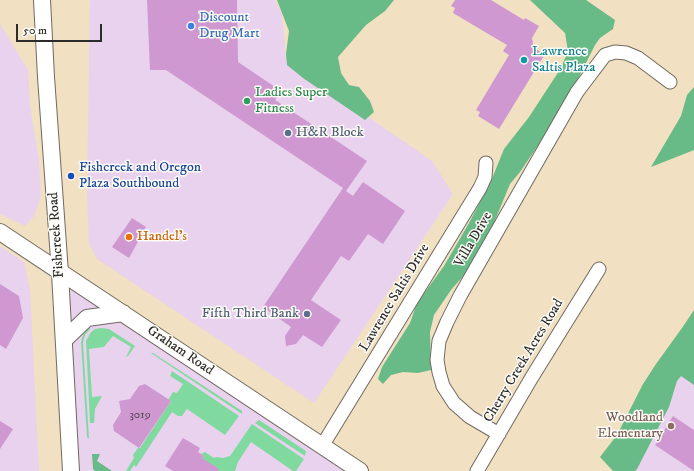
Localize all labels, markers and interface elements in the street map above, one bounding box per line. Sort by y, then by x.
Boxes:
place label: Discount Drug Mart [199,10,260,42]
scale bar [18,16,104,42]
marker: Discount Drug Mart [186,21,196,31]
text: 50 m [23,23,47,38]
place label: Lawrence Saltis Plaza [532,44,595,76]
marker: Lawrence Saltis Plaza [519,55,529,65]
place label: Ladies Super Fitness [255,85,327,118]
marker: Ladies Super Fitness [242,96,252,106]
place label: H&R Block [296,125,364,141]
marker: H&R Block [283,128,293,138]
place label: Fishcreek and Oregon Plaza Southbound [79,160,201,192]
marker: Fishcreek and Oregon Plaza Southbound [66,171,76,181]
street label: Fishcreek Road [46,192,68,278]
street label: Villa Drive [452,209,496,271]
place label: Handel's [137,229,187,245]
marker: Handel's [124,232,134,242]
street label: Lawrence Saltis Drive [356,241,434,355]
street label: Cherry Creek Acres Road [480,296,568,426]
place label: Fifth Third Bank [202,306,299,322]
marker: Fifth Third Bank [302,309,312,319]
street label: Graham Road [143,323,217,379]
house number: 3019 [129,409,151,423]
place label: Woodland Elementary [597,410,663,442]
marker: Woodland Elementary [666,421,676,431]

